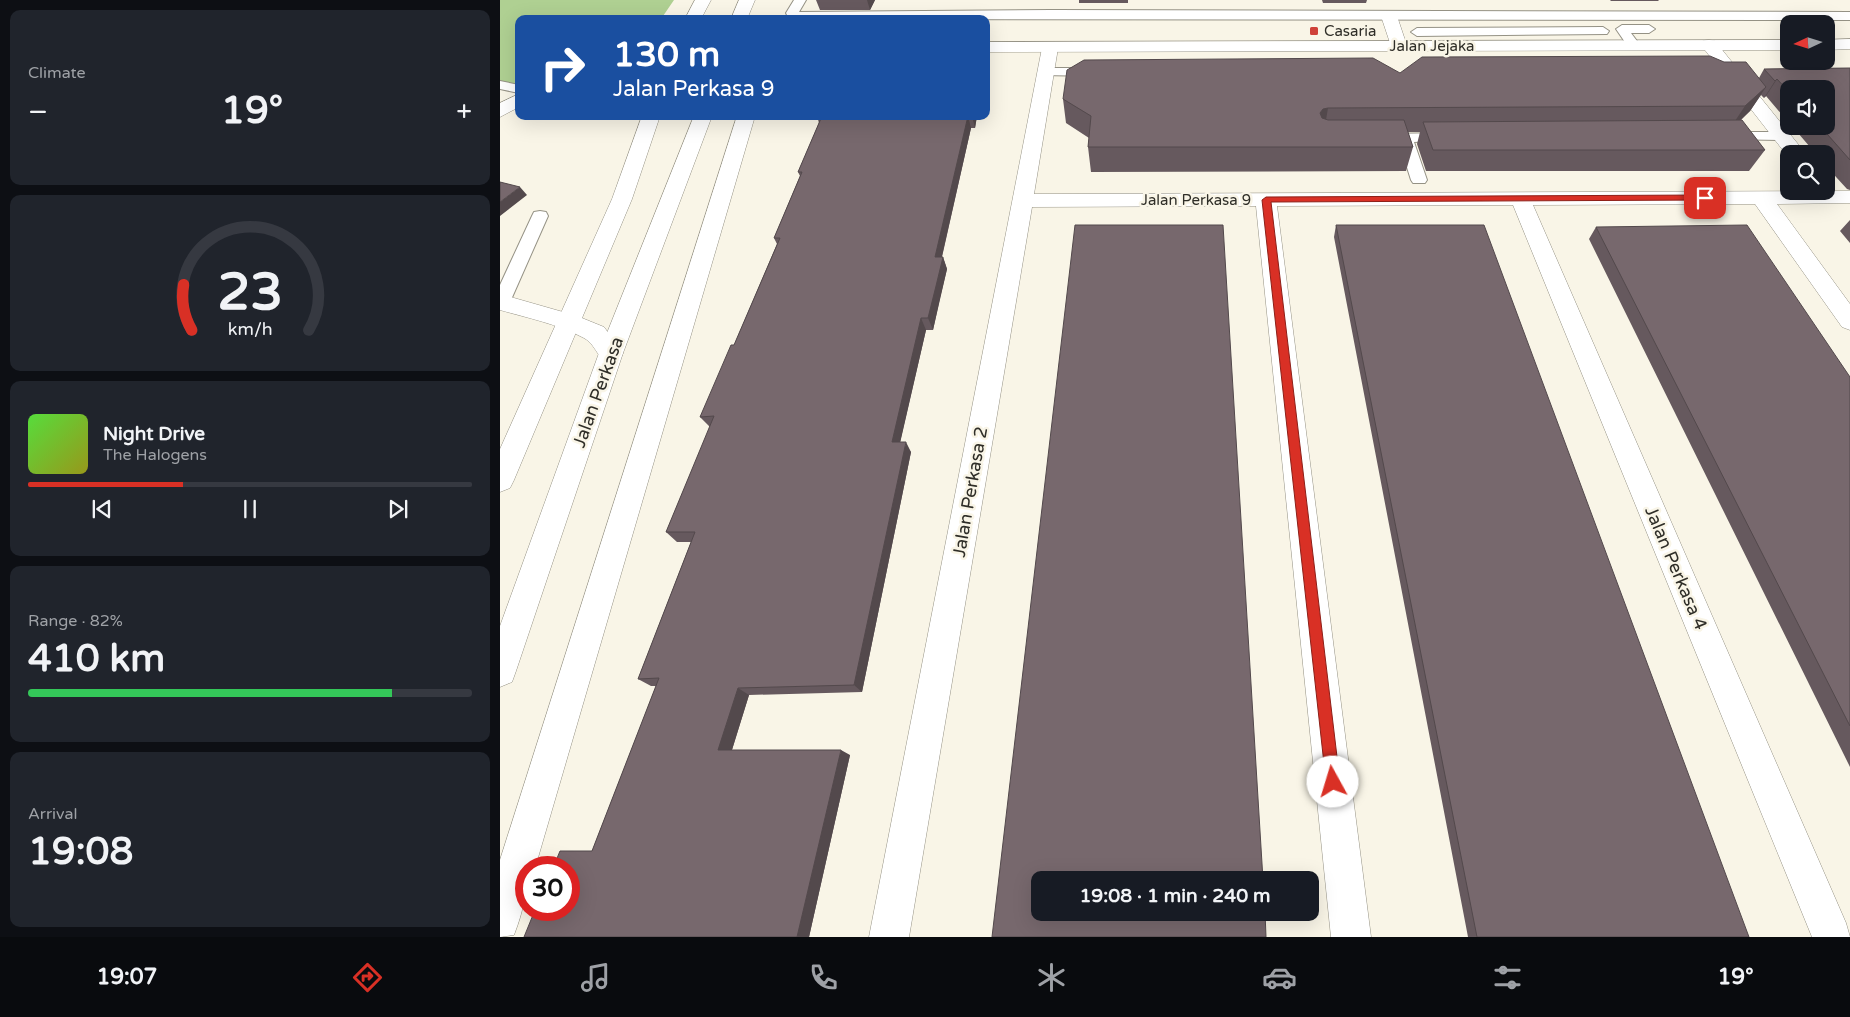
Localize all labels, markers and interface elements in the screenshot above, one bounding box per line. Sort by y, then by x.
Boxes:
north arrow [1780,15,1835,70]
map controls [1780,15,1835,200]
place label: Casaria [1324,22,1376,40]
marker: Casaria [1308,25,1320,37]
text: 130 m [613,34,720,76]
icon: right [530,35,595,100]
street label: Jalan Jejaka [1390,37,1474,55]
text: Climate [28,63,86,83]
text: Jalan Perkasa 9 [613,76,775,102]
button: sound [1780,80,1835,135]
text: 19° [221,88,283,134]
text: − [28,95,48,129]
text: + [456,95,472,129]
button: search [1780,145,1835,200]
pin [1684,177,1726,219]
icon: arrive [1691,184,1719,212]
street label: Jalan Perkasa 9 [1141,191,1251,209]
text: 23 [217,261,283,324]
text: km/h [228,319,272,340]
street label: Jalan Perkasa [568,334,628,450]
text: Night Drive [103,423,205,445]
street label: Jalan Perkasa 2 [948,425,992,559]
text: The Halogens [103,445,207,465]
icon: previous [88,495,116,523]
icon: pause [236,495,264,523]
icon: next [384,495,412,523]
street label: Jalan Perkasa 4 [1640,503,1712,633]
text: Range · 82% [28,611,123,631]
text: 410 km [28,636,165,682]
position arrow [1306,755,1358,807]
text: Arrival [28,804,77,824]
text: 19:08 [28,829,133,875]
speed limit sign: 30 [515,856,580,921]
text: 19:08 · 1 min · 240 m [1079,885,1271,907]
icon: directions [350,960,385,995]
icon: music [578,960,613,995]
icon: phone [806,960,841,995]
icon: climate [1034,960,1069,995]
icon: car [1262,960,1297,995]
icon: filters [1490,960,1525,995]
text: 19:07 [96,964,157,990]
text: 19° [1718,964,1754,990]

